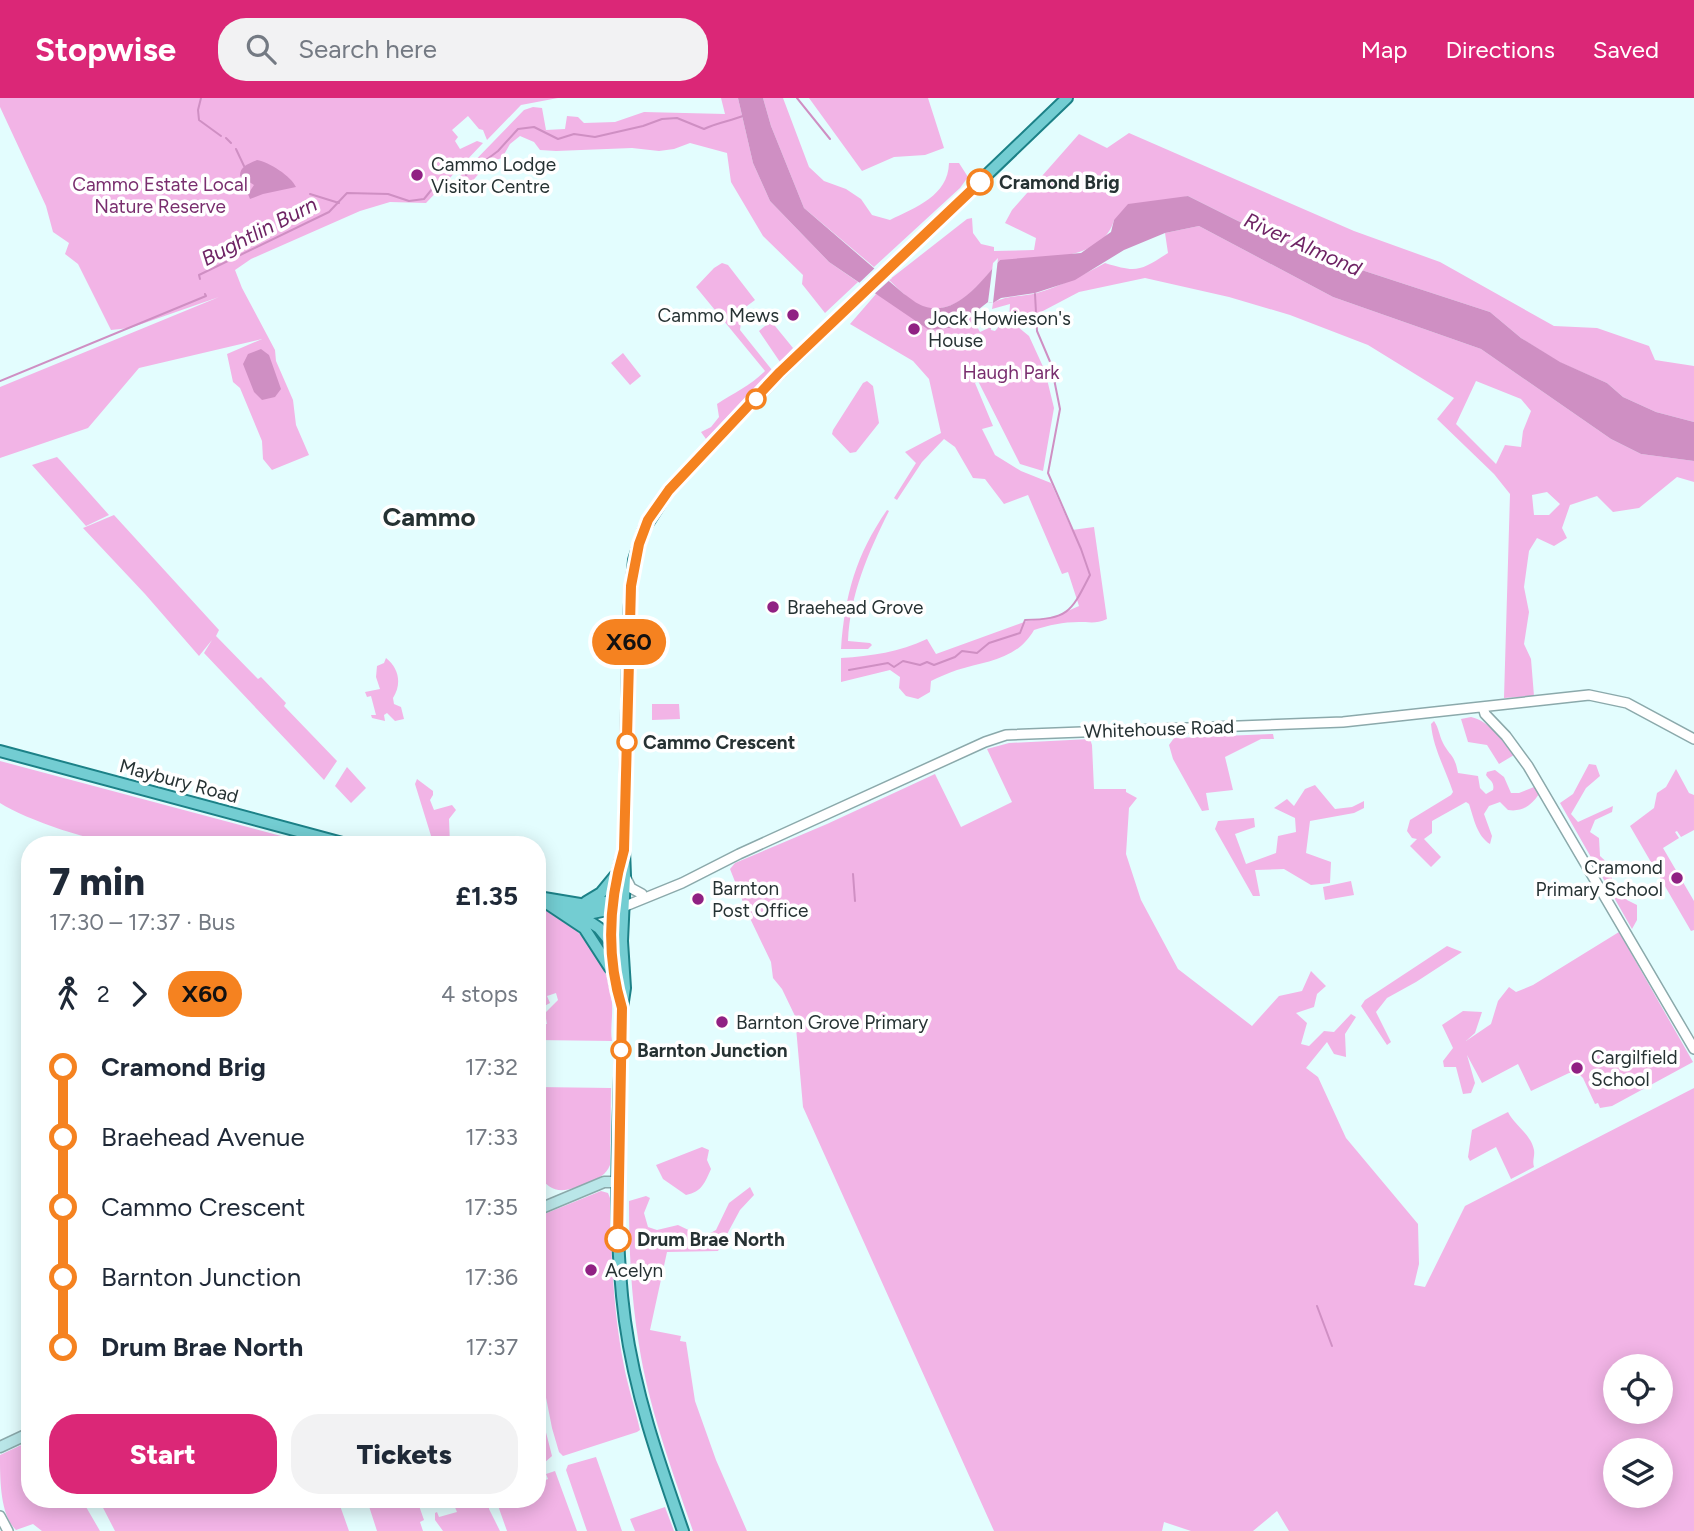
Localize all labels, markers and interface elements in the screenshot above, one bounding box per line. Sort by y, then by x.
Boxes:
search box [218,18,708,81]
text: Stopwise [35,30,176,69]
icon: search [242,30,280,68]
text: Search here [298,33,437,65]
text: Map [1361,35,1407,64]
text: Directions [1445,35,1555,64]
text: Saved [1593,35,1659,64]
place label: Cammo Lodge Visitor Centre [431,153,556,198]
marker: Cammo Lodge Visitor Centre [409,167,425,183]
marker: Cramond Brig [967,169,993,195]
place label: Cramond Brig [999,171,1120,194]
park label: Cammo Estate Local Nature Reserve [72,173,248,218]
water label: Bughtlin Burn [197,191,321,271]
water label: River Almond [1241,207,1366,281]
place label: Cammo Mews [658,304,779,327]
marker: Cammo Mews [785,307,801,323]
place label: Jock Howieson's House [928,307,1071,352]
marker: Jock Howieson's House [906,321,922,337]
park label: Haugh Park [962,361,1060,384]
unlabelled marker [746,389,766,409]
district label: Cammo [382,501,476,533]
place label: Braehead Grove [787,596,923,619]
marker: Braehead Grove [765,599,781,615]
line badge: X60 [589,619,669,665]
text: X60 [606,627,652,656]
street label: Whitehouse Road [1083,715,1235,743]
place label: Cammo Crescent [643,731,796,754]
marker: Cammo Crescent [617,732,637,752]
street label: Maybury Road [117,754,241,808]
place label: Cramond Primary School [1536,856,1663,901]
text: 7 min [49,859,145,905]
marker: Cramond Primary School [1669,870,1685,886]
place label: Barnton Post Office [712,877,808,922]
text: £1.35 [456,880,518,912]
marker: Barnton Post Office [690,891,706,907]
text: 17:30 – 17:37 · Bus [49,908,235,936]
icon: walk [49,975,87,1013]
icon: forward [120,975,158,1013]
text: X60 [182,979,228,1008]
text: 2 [97,980,110,1008]
text: 4 stops [441,980,518,1008]
place label: Barnton Grove Primary [736,1011,928,1034]
marker: Barnton Grove Primary [714,1014,730,1030]
place label: Barnton Junction [637,1039,787,1062]
marker: Barnton Junction [611,1040,631,1060]
place label: Cargilfield School [1591,1046,1678,1091]
text: Cramond Brig [101,1051,266,1083]
text: 17:32 [465,1053,518,1081]
marker: Cargilfield School [1569,1060,1585,1076]
text: Braehead Avenue [101,1121,305,1153]
text: 17:33 [465,1123,518,1151]
text: Cammo Crescent [101,1191,305,1223]
text: 17:35 [465,1193,518,1221]
marker: Drum Brae North [605,1226,631,1252]
place label: Drum Brae North [637,1228,785,1251]
place label: Acelyn [605,1259,663,1282]
text: Barnton Junction [101,1261,301,1293]
marker: Acelyn [583,1262,599,1278]
text: 17:36 [465,1263,518,1291]
text: Drum Brae North [101,1331,303,1363]
text: 17:37 [465,1333,518,1361]
map controls [1603,1354,1673,1508]
button: locate [1603,1354,1673,1424]
button: Start [49,1414,277,1494]
button: Tickets [291,1414,518,1494]
button: layers [1603,1438,1673,1508]

